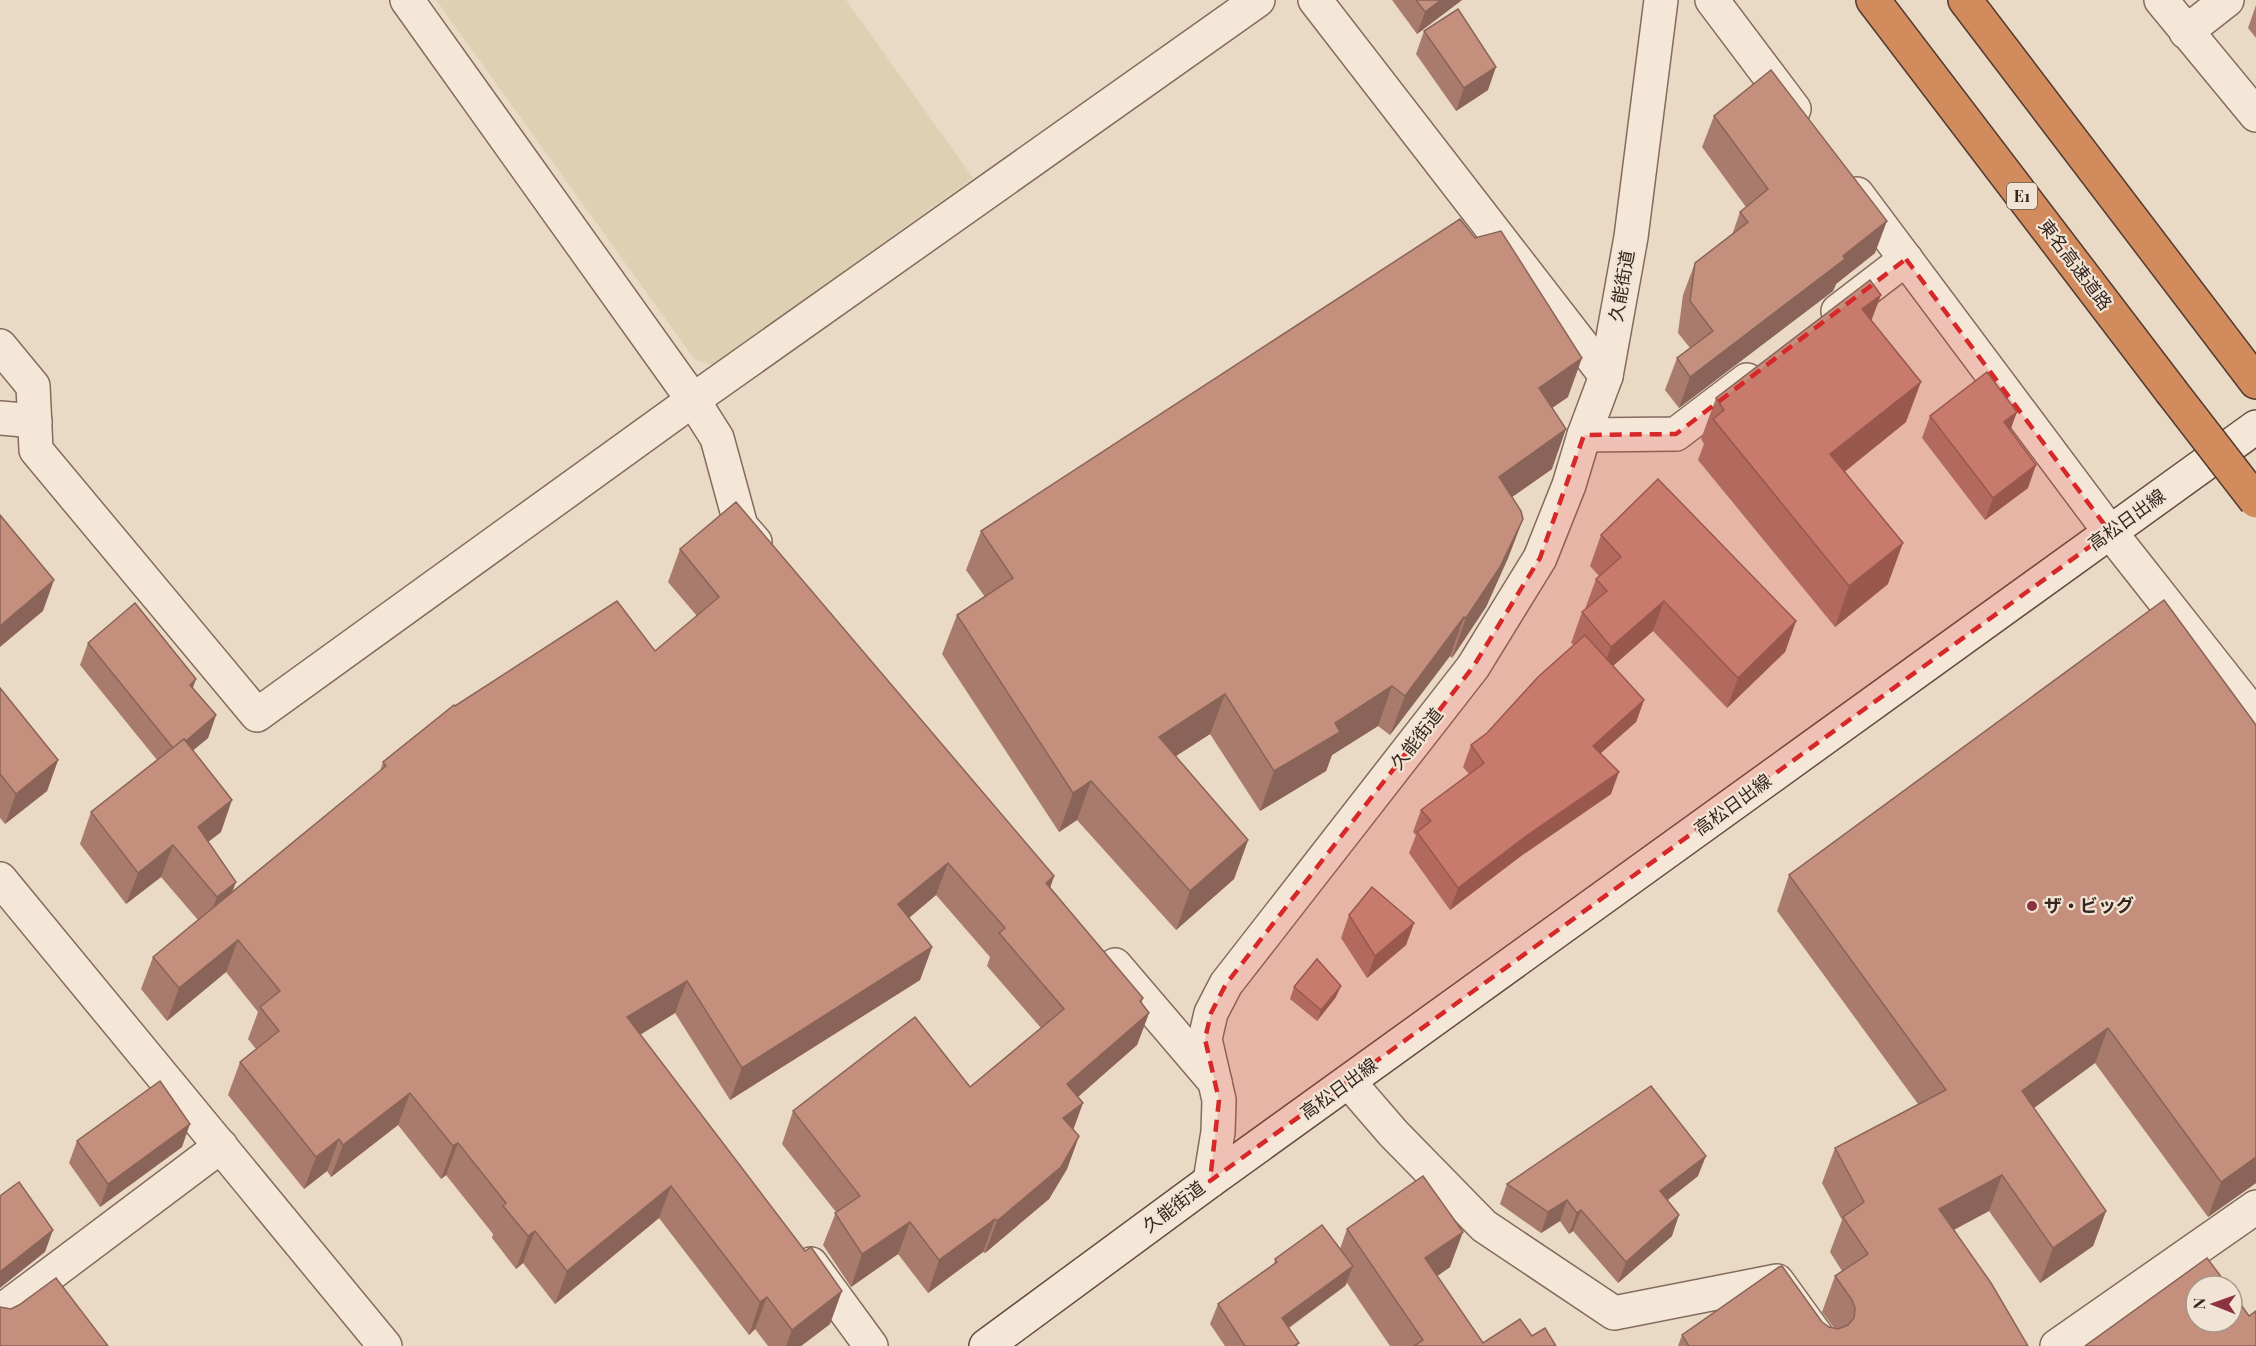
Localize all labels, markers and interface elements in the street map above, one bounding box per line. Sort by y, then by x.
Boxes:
road number: E1 [2007,183,2037,209]
street label: 東名高速道路 [2034,214,2118,315]
street label: 久能街道 [1603,248,1639,323]
street label: 高松日出線 [2083,483,2170,555]
street label: 久能街道 [1385,703,1448,774]
street label: 高松日出線 [1689,768,1776,840]
place label: ザ・ビッグ [2044,893,2134,917]
marker: ザ・ビッグ [2025,899,2039,913]
street label: 高松日出線 [1295,1052,1382,1124]
street label: 久能街道 [1137,1175,1209,1237]
north arrow [2184,1274,2244,1334]
text: N [2188,1297,2209,1310]

